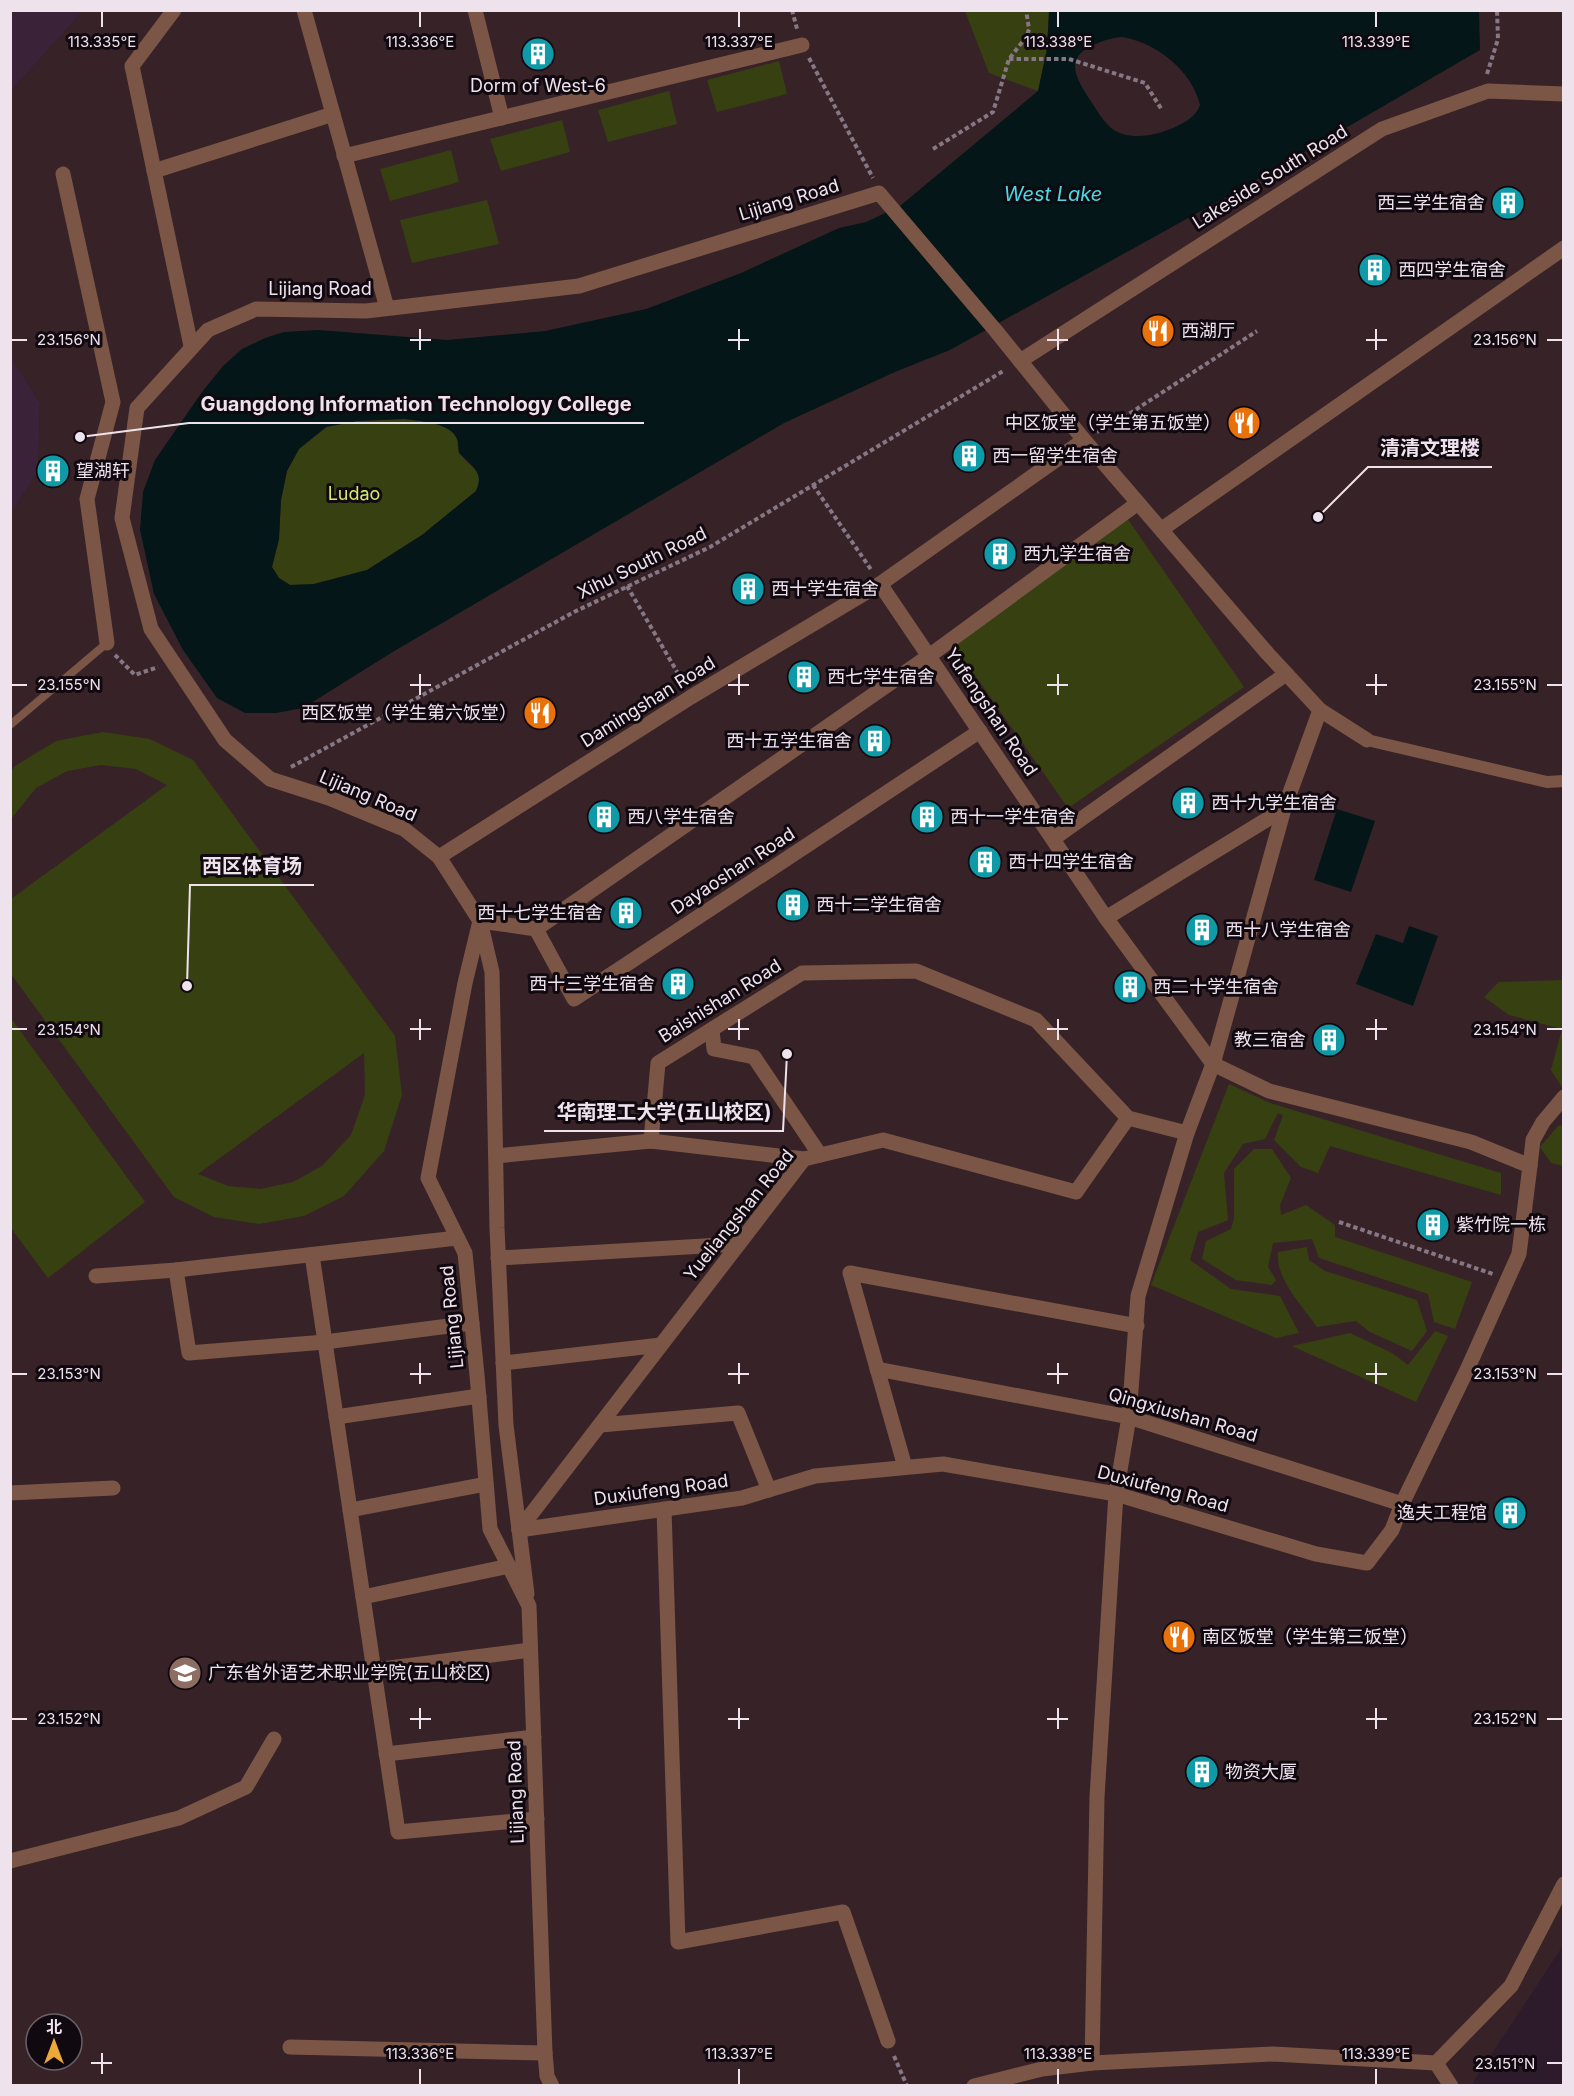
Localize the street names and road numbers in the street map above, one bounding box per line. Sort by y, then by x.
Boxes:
street label: Lakeside South Road [1188,120,1351,233]
street label: Lijiang Road [736,174,841,225]
street label: Lijiang Road [268,278,372,299]
street label: Xihu South Road [574,522,710,603]
street label: Yufengshan Road [941,644,1042,780]
street label: Damingshan Road [577,652,719,751]
street label: Lijiang Road [316,766,420,825]
street label: Dayaoshan Road [667,823,798,918]
street label: Baishishan Road [655,955,785,1047]
street label: Yueliangshan Road [679,1145,798,1284]
street label: Lijiang Road [436,1264,467,1370]
street label: Qingxiushan Road [1106,1383,1260,1446]
street label: Duxiufeng Road [1095,1461,1231,1516]
street label: Duxiufeng Road [593,1470,729,1509]
street label: Lijiang Road [503,1740,528,1844]

